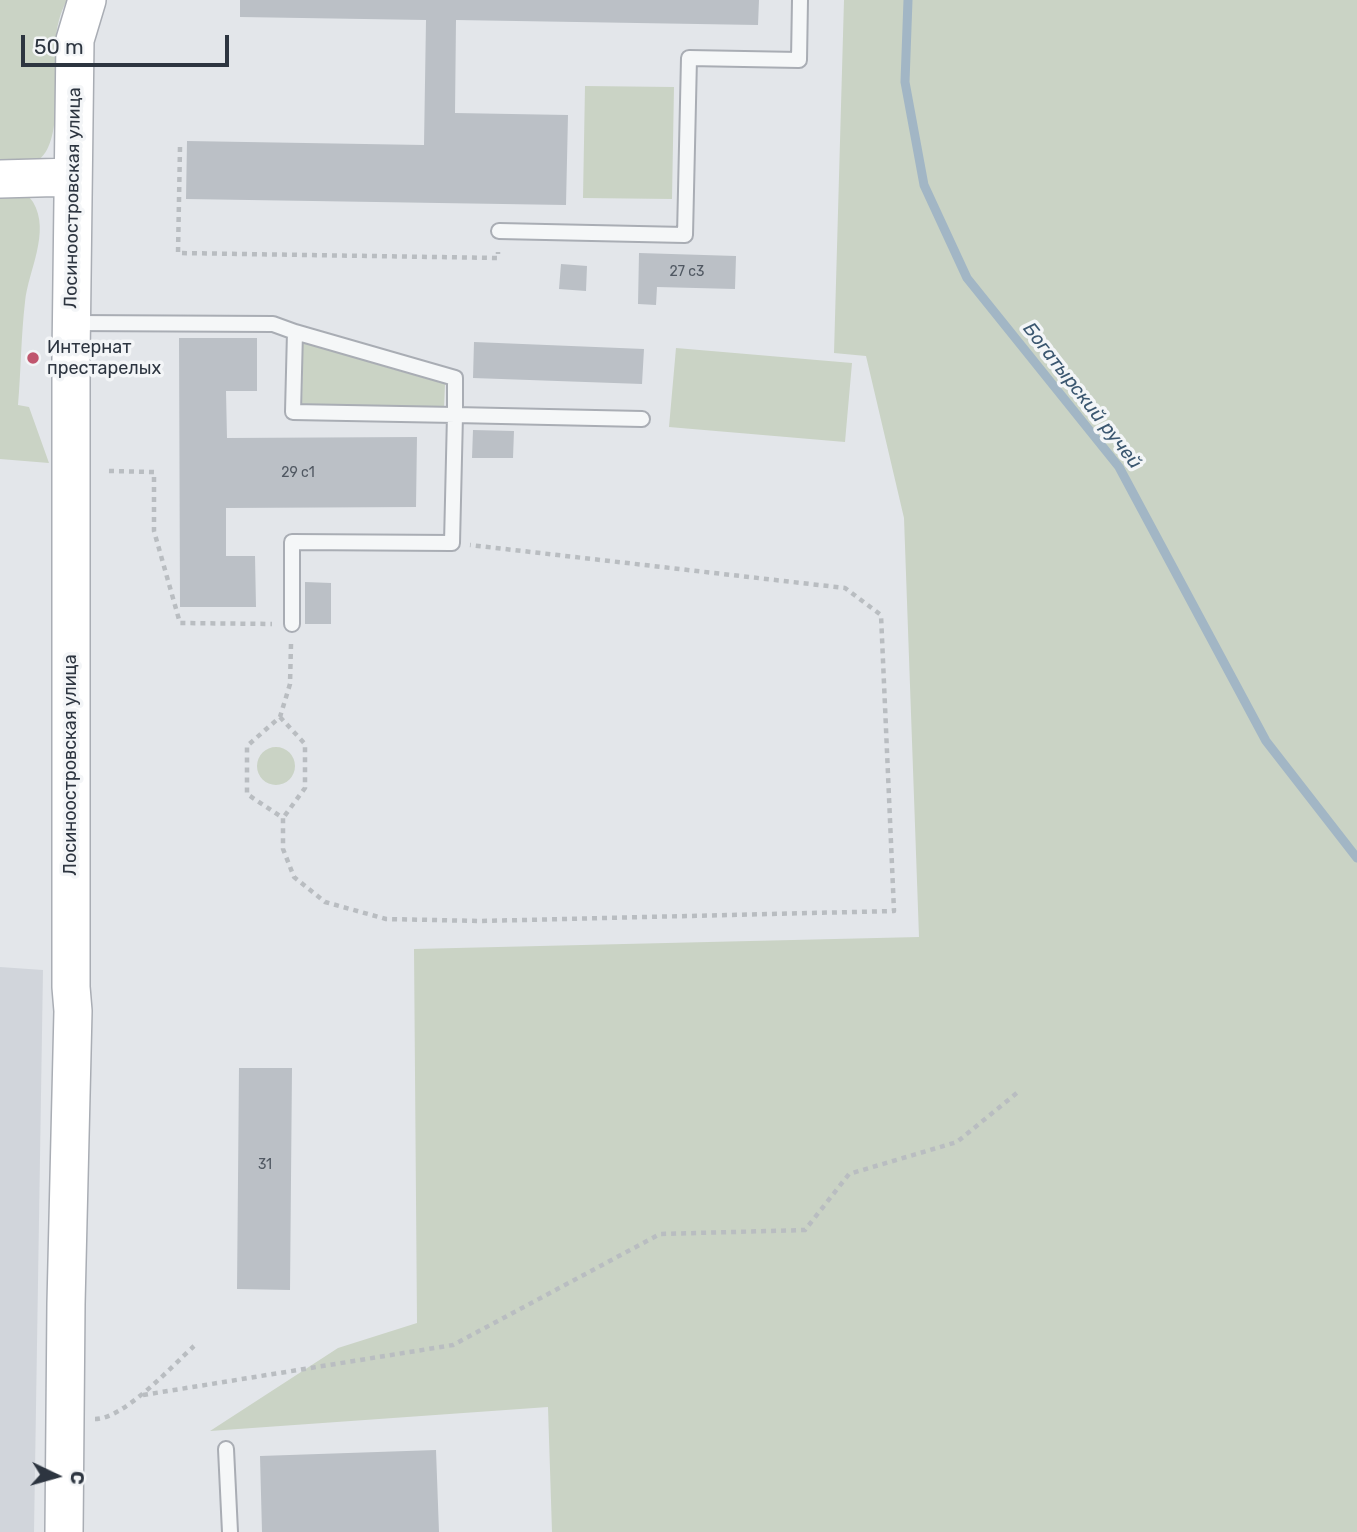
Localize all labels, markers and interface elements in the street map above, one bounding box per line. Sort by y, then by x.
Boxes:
scale bar [24,21,233,65]
text: 50 m [34,34,84,59]
street label: Лосиноостровская улица [60,87,86,309]
house number: 27 с3 [670,264,704,280]
water label: Богатырский ручей [1018,318,1146,474]
place label: Интернат престарелых [47,337,161,380]
marker: Интернат престарелых [25,350,41,366]
house number: 29 с1 [281,465,315,481]
street label: Лосиноостровская улица [60,654,82,876]
house number: 31 [258,1157,272,1173]
north arrow [21,1441,91,1511]
text: С [65,1470,89,1486]

